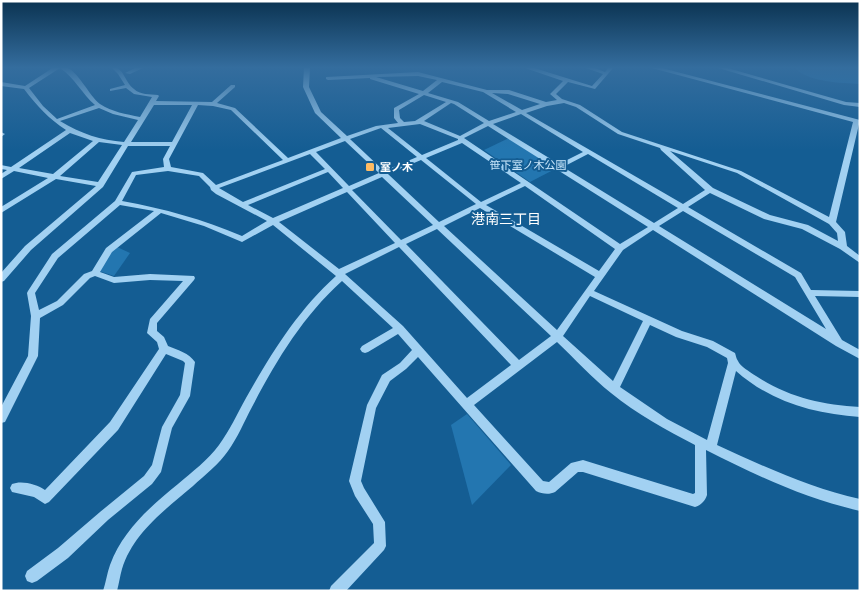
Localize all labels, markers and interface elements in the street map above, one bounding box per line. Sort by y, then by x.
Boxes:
park label: 笹下室ノ木公園 [490,159,567,171]
marker: 室ノ木 [364,161,376,173]
place label: 室ノ木 [380,161,413,173]
district label: 港南三丁目 [471,211,541,227]

